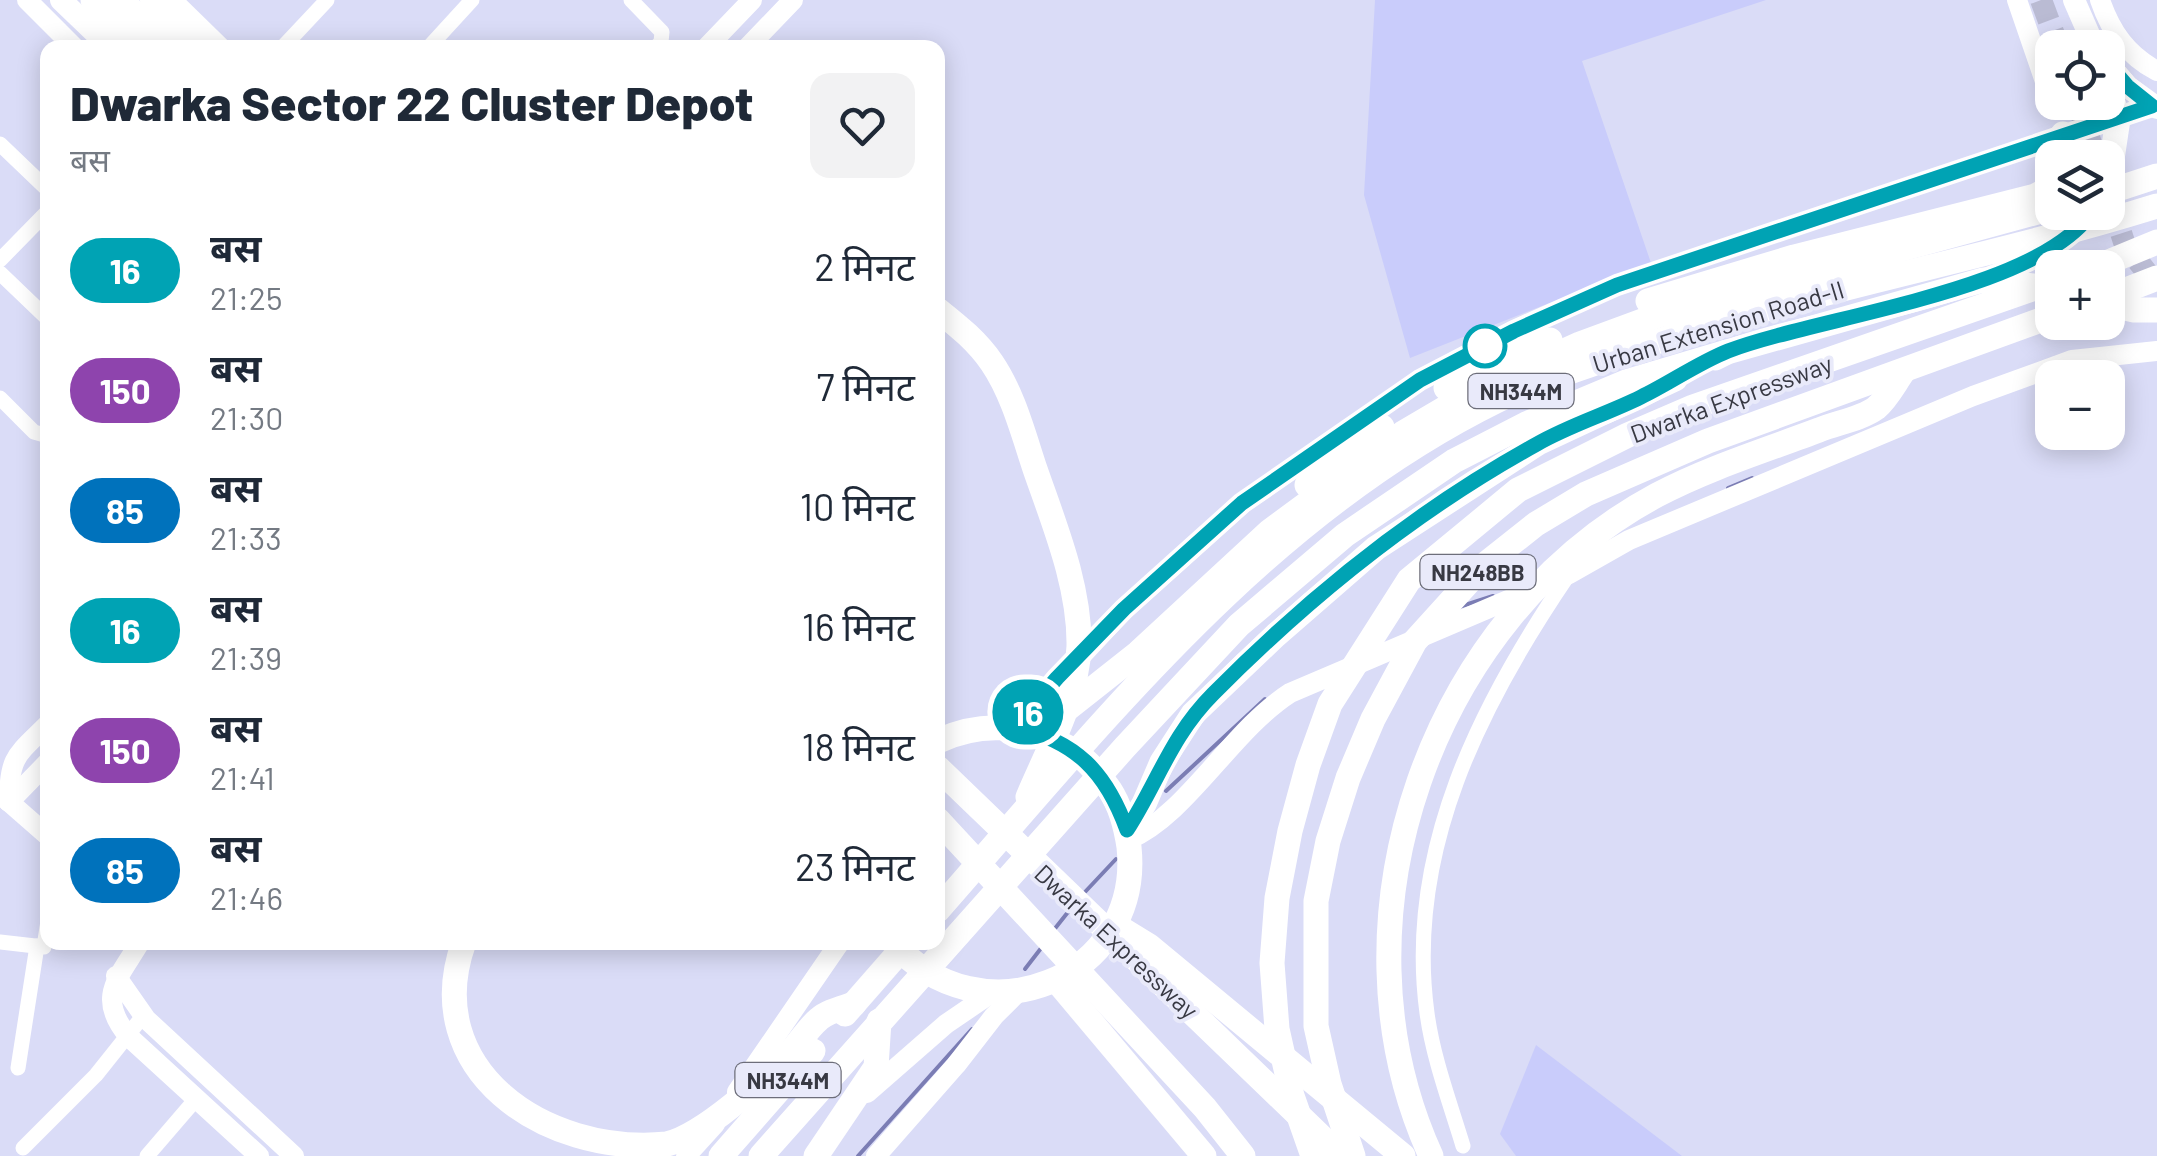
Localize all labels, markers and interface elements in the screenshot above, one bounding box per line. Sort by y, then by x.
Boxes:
map controls [2035,30,2125,450]
button: locate [2035,30,2125,120]
text: Dwarka Sector 22 Cluster Depot [70,73,753,131]
button: heart [810,73,915,178]
text: बस [70,140,110,178]
button: layers [2035,140,2125,230]
text: बस [210,224,262,270]
text: 2 मिनट [814,243,915,289]
text: 16 [109,249,141,291]
button: + [2035,250,2125,340]
street label: Urban Extension Road-II [1589,273,1847,379]
text: 21:25 [210,278,282,316]
unlabelled marker [1464,325,1506,367]
text: बस [210,344,262,390]
street label: Dwarka Expressway [1626,348,1836,448]
button: − [2035,360,2125,450]
text: 7 मिनट [817,363,915,409]
text: 150 [99,369,151,411]
road number: NH344M [1468,374,1574,408]
text: 21:30 [210,398,283,436]
text: बस [210,464,262,510]
text: 10 मिनट [800,483,915,529]
text: 85 [106,489,144,531]
text: 21:33 [210,518,282,556]
road number: NH248BB [1420,555,1536,589]
text: बस [210,584,262,630]
text: 16 मिनट [802,603,915,649]
text: 16 [109,609,141,651]
text: 21:39 [210,638,282,676]
line badge: 16 [983,680,1073,744]
text: 16 [1012,691,1044,733]
text: बस [210,704,262,750]
text: 18 मिनट [801,723,915,769]
text: 150 [99,729,151,771]
text: 21:41 [210,758,275,796]
text: बस [210,824,262,870]
text: 23 मिनट [795,843,915,889]
text: 85 [106,849,144,891]
street label: Dwarka Expressway [1029,857,1205,1025]
text: 21:46 [210,878,283,916]
road number: NH344M [736,1063,840,1097]

